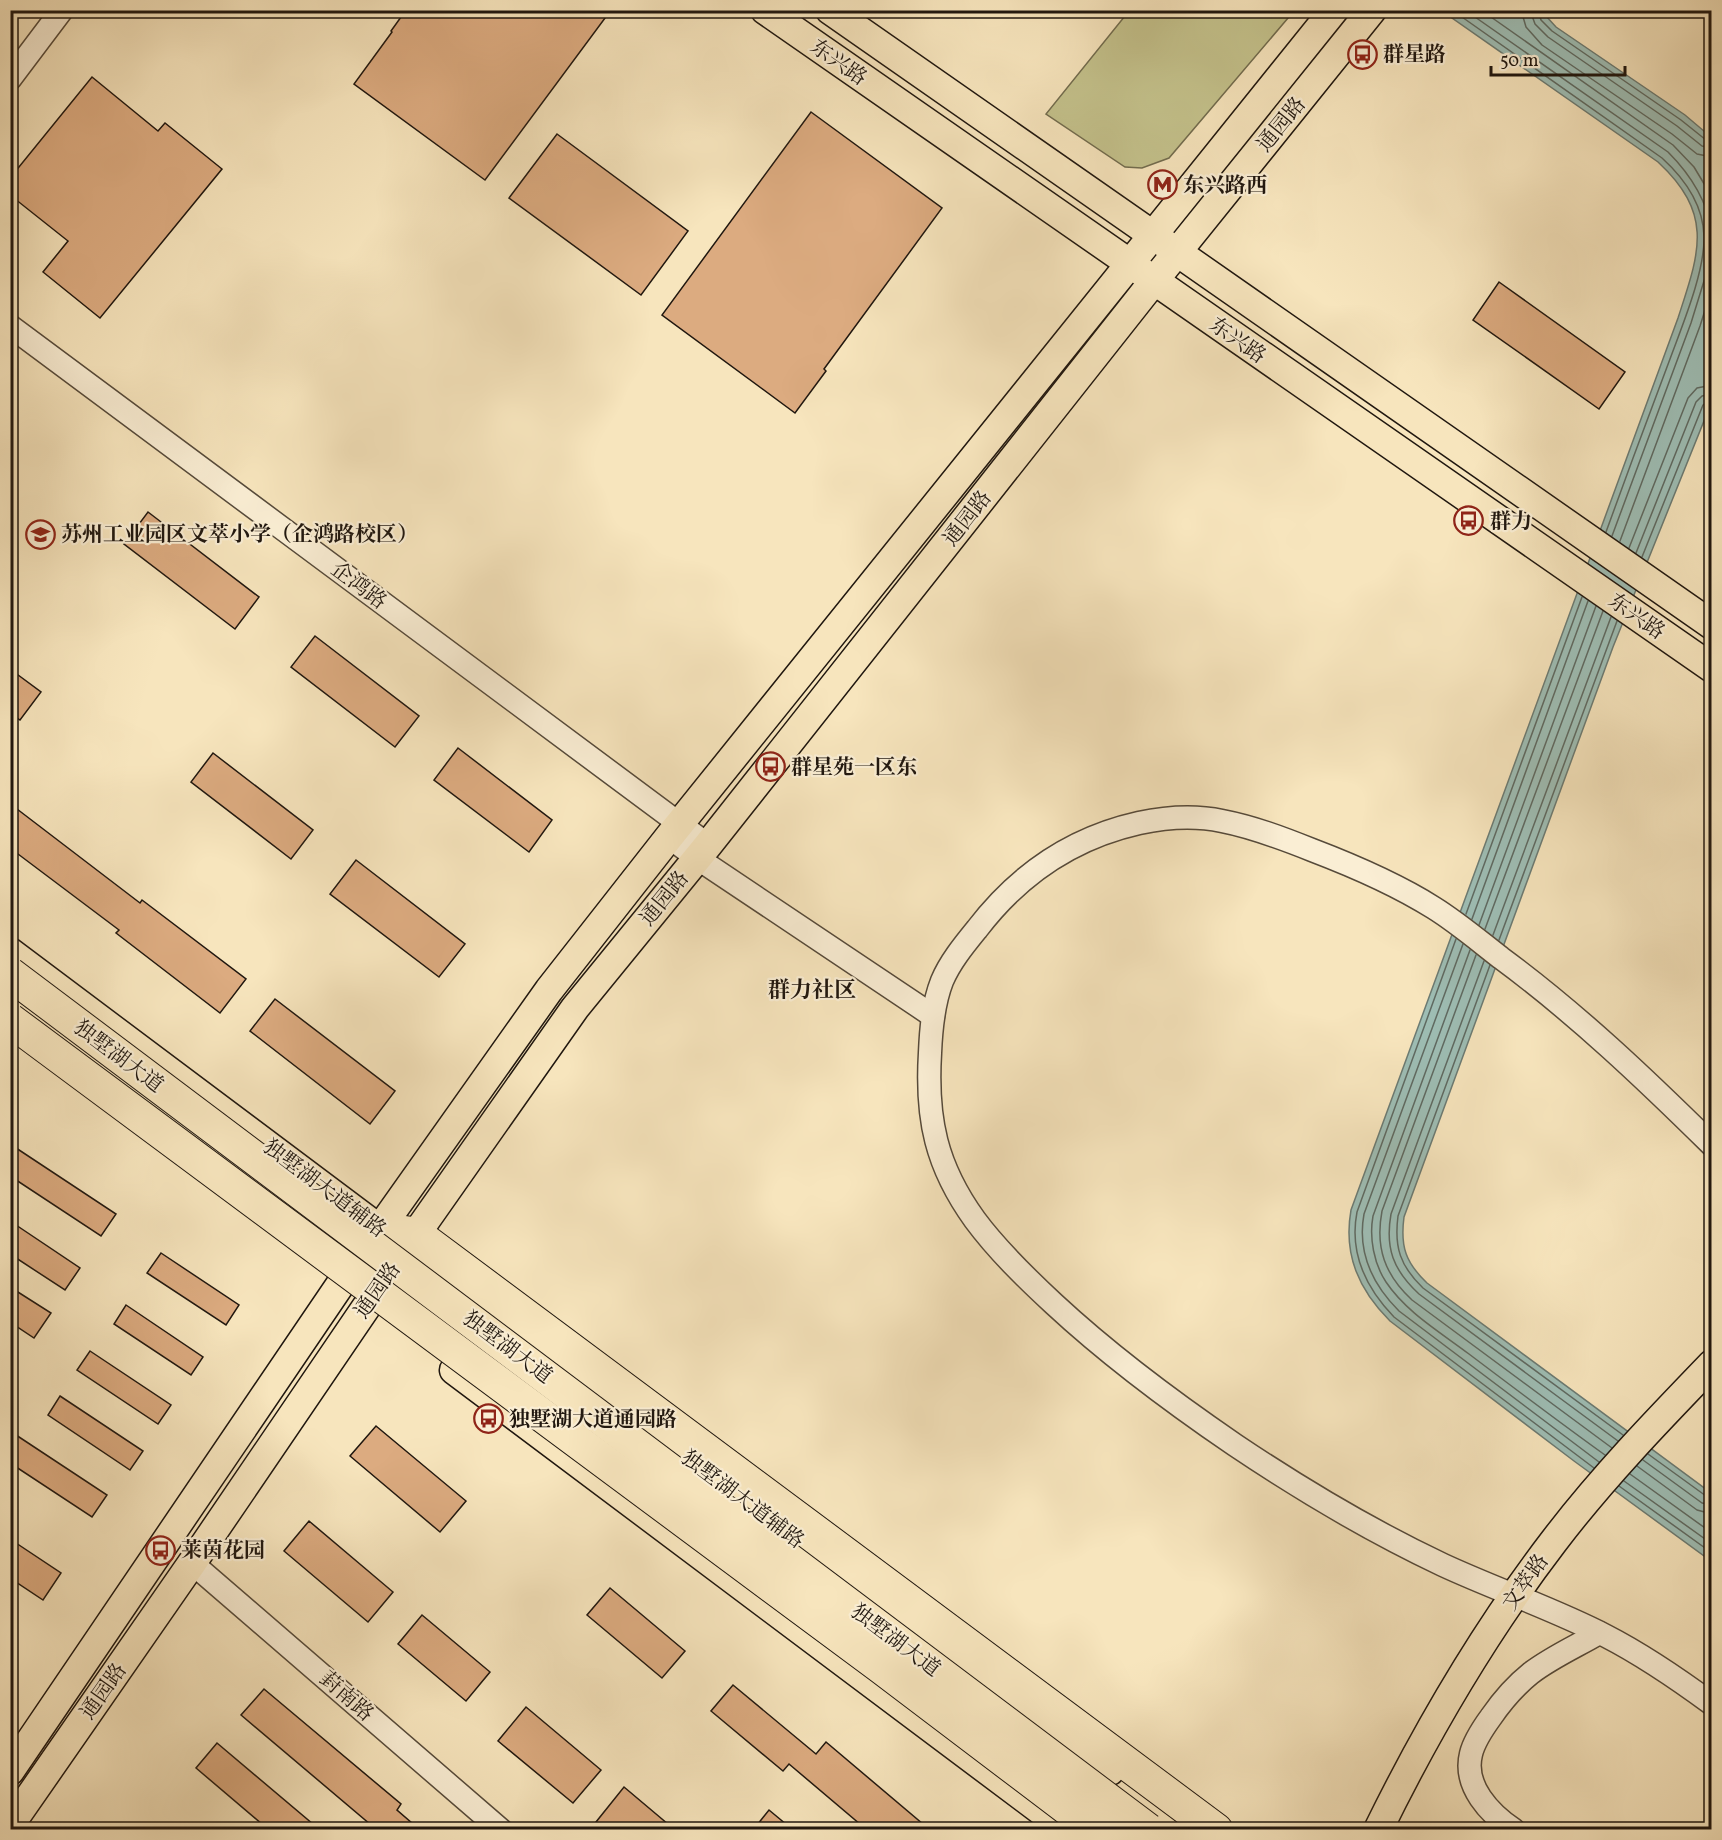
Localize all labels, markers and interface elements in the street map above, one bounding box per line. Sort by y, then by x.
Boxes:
street label: 东兴路 [804,33,872,93]
bus stop icon: 群星路 [1346,38,1378,70]
scale bar [1491,39,1624,77]
place label: 群星路 [1383,41,1446,70]
text: 50 m [1500,49,1539,74]
street label: 通园路 [1251,91,1313,159]
metro station icon: 东兴路西 [1146,169,1178,201]
place label: 东兴路西 [1183,172,1267,201]
street label: 东兴路 [1203,311,1271,371]
street label: 通园路 [937,485,999,553]
bus stop icon: 群力 [1453,505,1485,537]
place label: 群力 [1490,508,1532,537]
school or university icon: 苏州工业园区文萃小学（企鸿路校区） [24,518,56,550]
place label: 苏州工业园区文萃小学（企鸿路校区） [61,521,418,550]
street label: 企鸿路 [324,556,392,617]
street label: 东兴路 [1602,587,1670,647]
bus stop icon: 群星苑一区东 [754,751,786,783]
place label: 群星苑一区东 [791,754,917,783]
street label: 通园路 [634,865,696,933]
district label: 群力社区 [768,976,856,1007]
street label: 独墅湖大道 [67,1014,169,1100]
street label: 独墅湖大道辅路 [257,1133,392,1245]
street label: 通园路 [348,1257,408,1325]
street label: 独墅湖大道 [456,1305,558,1391]
bus stop icon: 独墅湖大道通园路 [472,1403,504,1435]
place label: 独墅湖大道通园路 [509,1406,677,1435]
street label: 独墅湖大道辅路 [675,1444,810,1556]
bus stop icon: 莱茵花园 [144,1534,176,1566]
place label: 莱茵花园 [181,1537,265,1566]
street label: 文萃路 [1496,1549,1556,1617]
street label: 独墅湖大道 [844,1598,946,1684]
street label: 通园路 [74,1658,134,1726]
street label: 葑南路 [313,1666,379,1729]

